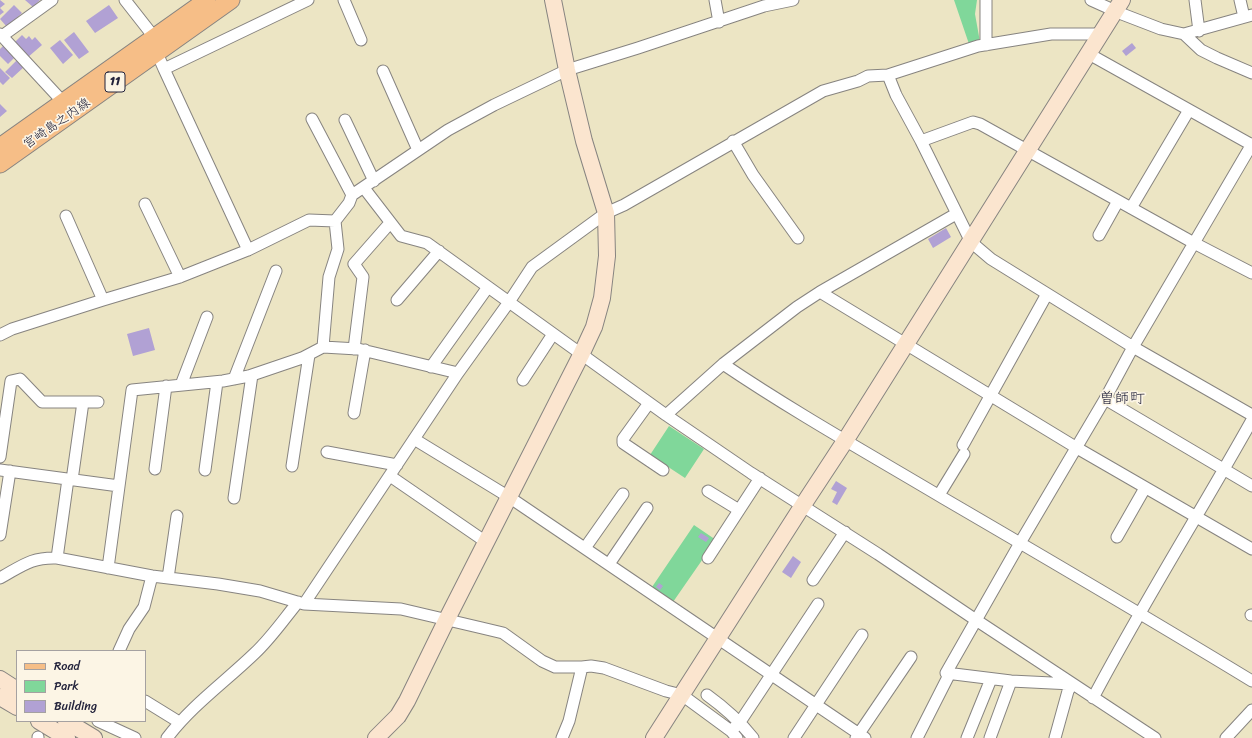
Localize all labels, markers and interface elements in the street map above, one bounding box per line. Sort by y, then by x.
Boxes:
road number: 11 [105,72,125,92]
street label: 宮崎島之内線 [21,95,93,153]
district label: 曽師町 [1100,390,1144,408]
legend [16,650,146,722]
text: Road [54,655,80,677]
text: Park [54,675,79,697]
text: Building [54,695,97,717]

